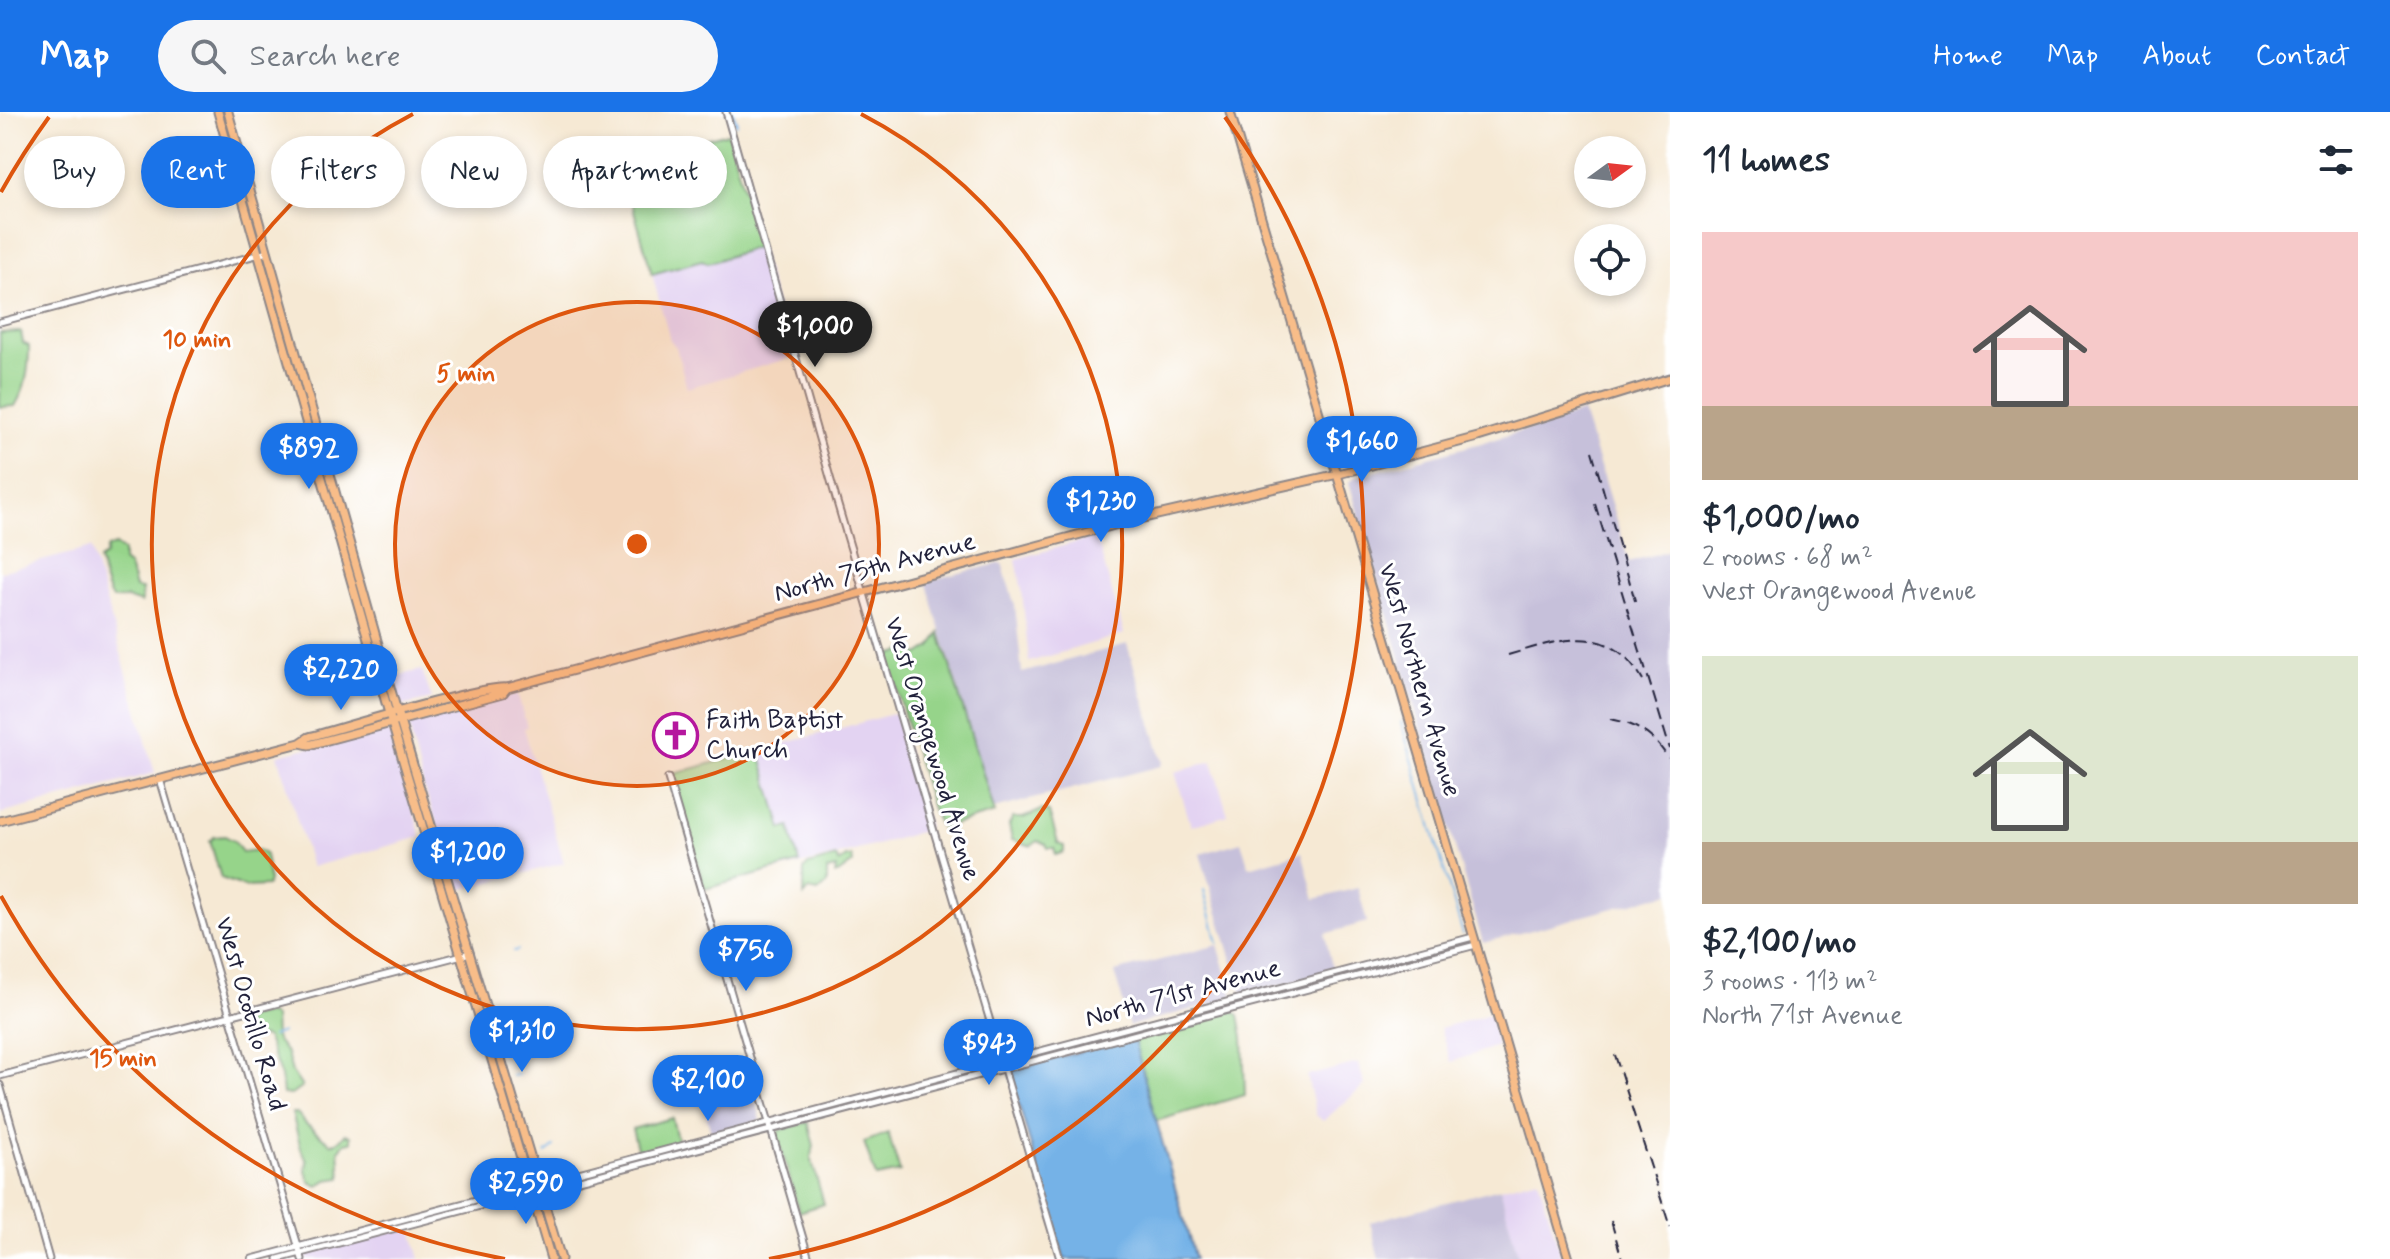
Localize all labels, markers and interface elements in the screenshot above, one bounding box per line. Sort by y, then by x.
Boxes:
search box [158,20,718,92]
text: Map [40,32,110,81]
icon: search [186,34,230,78]
text: Search here [250,37,401,76]
text: Home [1933,38,2003,75]
text: Map [2047,38,2098,75]
text: About [2142,38,2211,75]
text: Contact [2255,38,2350,75]
chip: Buy [24,136,125,208]
chip: Rent [141,136,255,208]
chip: Filters [271,136,405,208]
chip: New [421,136,527,208]
chip: Apartment [543,136,727,208]
north arrow [1574,136,1646,208]
map controls [1574,136,1646,296]
text: 11 homes [1702,138,1830,183]
icon: filters [2314,138,2358,182]
button: locate [1574,224,1646,296]
icon: home [1958,284,2102,428]
pin: $1,000 [750,301,880,369]
text: $1,000 [776,310,854,344]
text: 10 min [163,325,231,356]
text: 5 min [437,359,495,390]
pin: $1,660 [1297,416,1427,484]
pin: $892 [262,423,356,491]
text: $1,660 [1325,425,1399,459]
text: $892 [279,432,339,466]
pin: $1,230 [1036,476,1166,544]
text: $1,230 [1065,485,1137,519]
text: $1,000/mo [1702,496,1860,541]
street label: North 75th Avenue [770,525,980,611]
centre of rings [623,530,651,558]
text: 2 rooms · 68 m² [1702,541,1873,575]
street label: West Northern Avenue [1369,559,1469,801]
text: West Orangewood Avenue [1702,575,1976,609]
street label: West Orangewood Avenue [874,613,988,886]
pin: $2,220 [276,644,406,712]
text: $2,220 [302,653,380,687]
place label: Faith Baptist Church [706,704,843,768]
icon: home [1958,708,2102,852]
church icon: Faith Baptist Church [651,712,699,760]
pin: $1,200 [403,827,533,895]
text: $1,200 [430,836,506,870]
street label: West Ocotillo Road [206,913,294,1115]
text: $2,100/mo [1702,920,1857,965]
pin: $756 [699,925,793,993]
text: $756 [717,934,775,968]
street label: North 71st Avenue [1082,952,1285,1036]
text: 3 rooms · 113 m² [1702,965,1878,999]
text: North 71st Avenue [1702,999,1903,1033]
pin: $1,310 [457,1006,587,1074]
text: $1,310 [488,1015,556,1049]
pin: $943 [942,1019,1036,1087]
text: $943 [962,1028,1016,1062]
text: 15 min [89,1044,157,1075]
pin: $2,100 [643,1055,773,1123]
text: $2,100 [670,1064,746,1098]
pin: $2,590 [461,1158,591,1226]
text: $2,590 [488,1167,564,1201]

